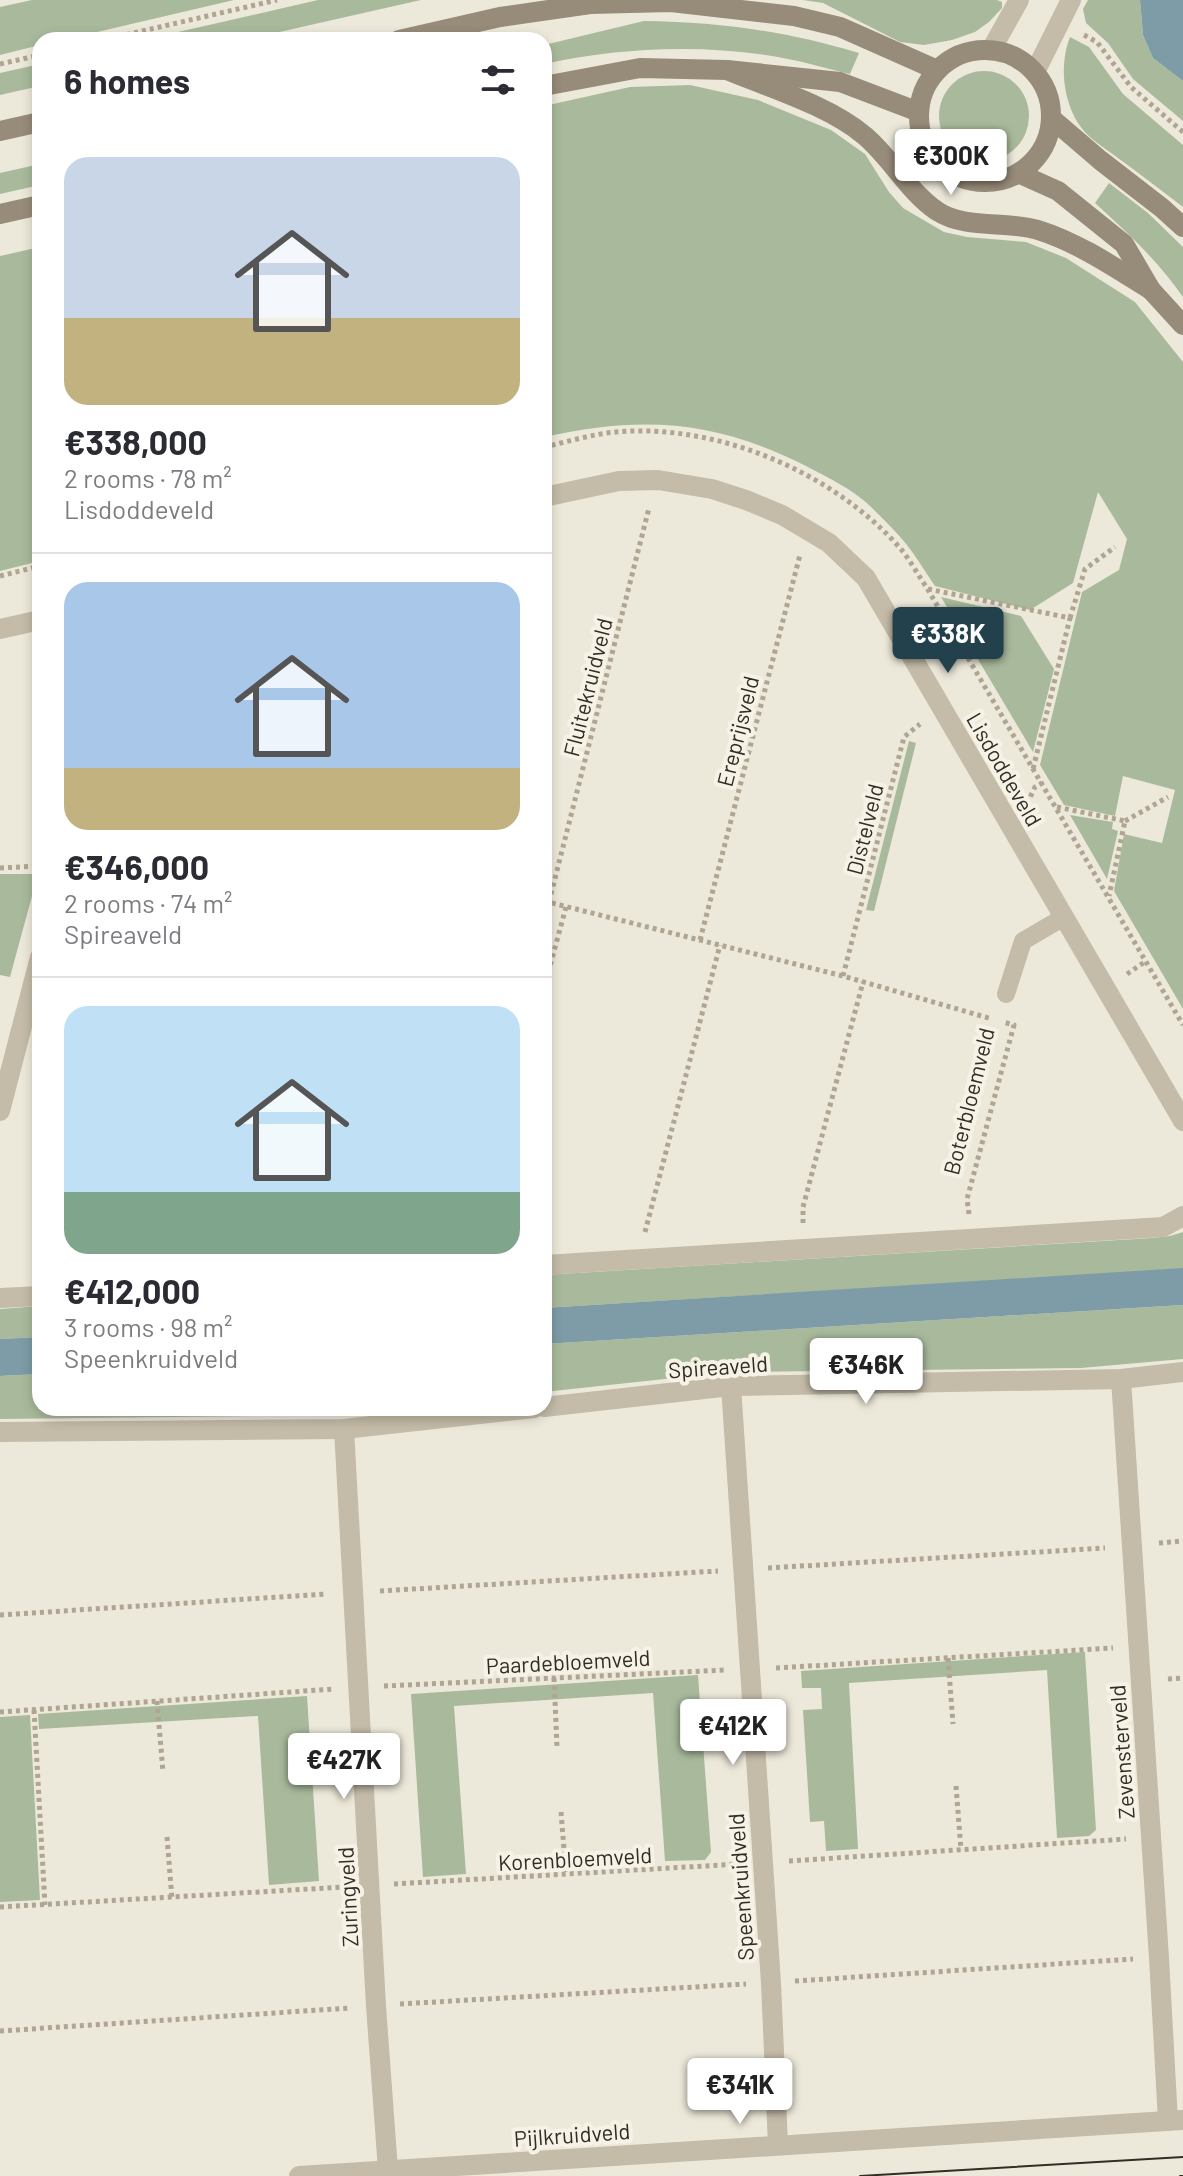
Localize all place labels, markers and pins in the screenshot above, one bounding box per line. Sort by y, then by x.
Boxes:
pin: €300K [895,129,1007,197]
pin: €338K [892,607,1004,675]
pin: €346K [810,1338,922,1406]
pin: €412K [677,1699,789,1767]
pin: €427K [288,1733,400,1801]
pin: €341K [684,2058,796,2126]

